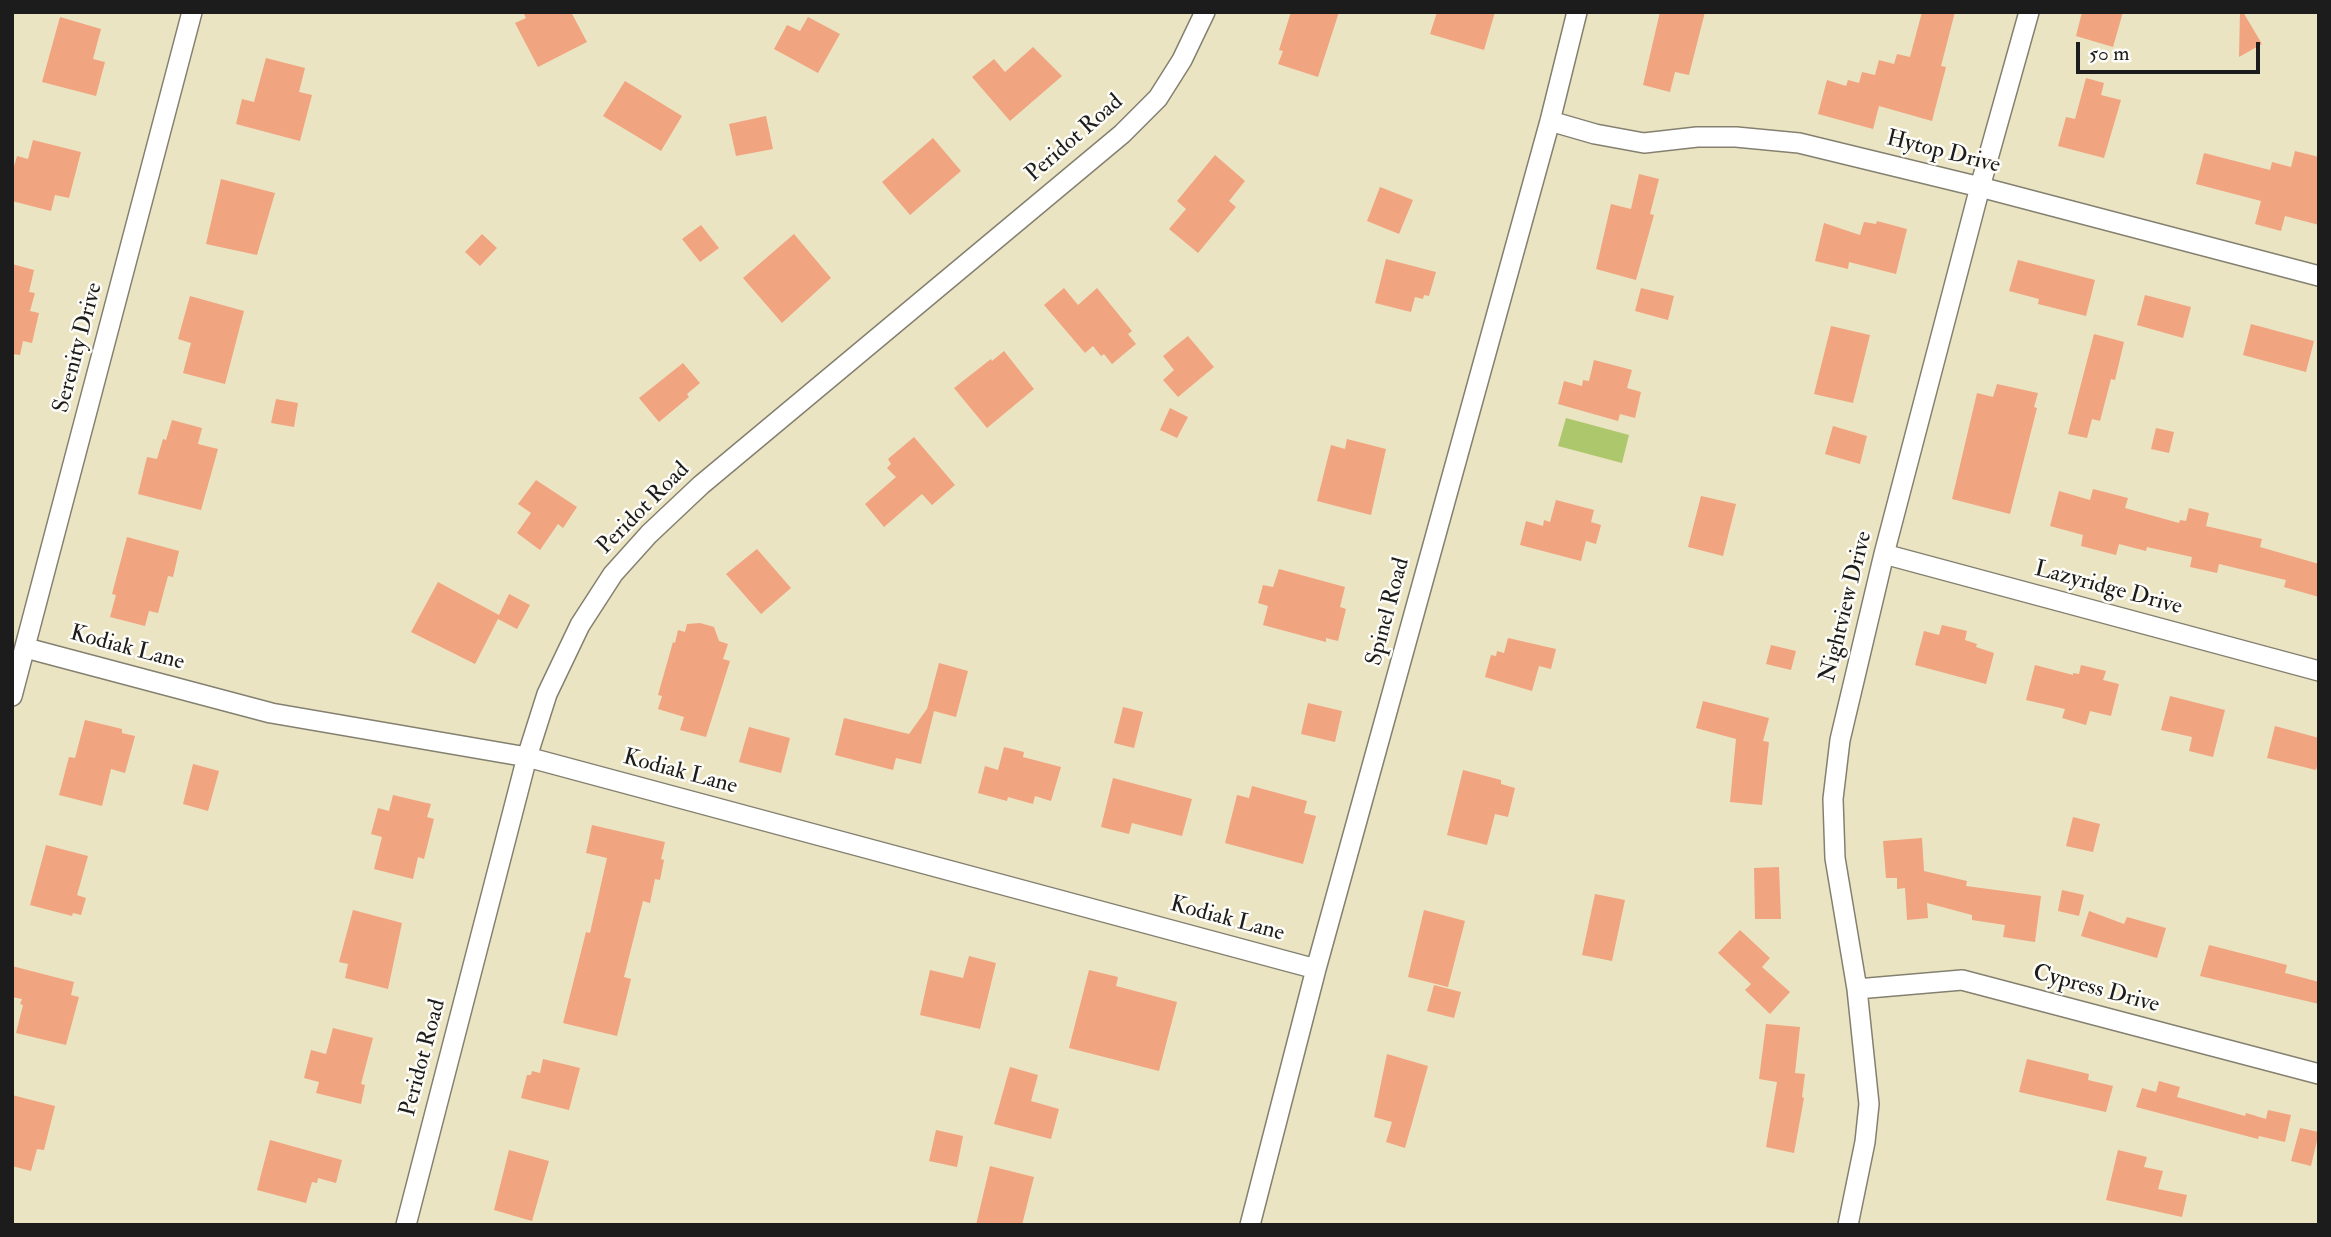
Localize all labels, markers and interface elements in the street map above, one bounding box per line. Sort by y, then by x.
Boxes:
scale bar [2079,28,2263,72]
text: 50 m [2089,40,2130,67]
street label: Peridot Road [1021,89,1129,189]
street label: Hytop Drive [1883,126,2003,180]
street label: Serenity Drive [48,280,110,416]
street label: Peridot Road [592,457,696,561]
street label: Nightview Drive [1815,529,1879,685]
street label: Spinel Road [1361,555,1417,669]
street label: Lazyridge Drive [2031,556,2185,622]
street label: Kodiak Lane [67,621,187,677]
street label: Kodiak Lane [620,745,740,801]
street label: Kodiak Lane [1167,892,1287,948]
street label: Cypress Drive [2030,960,2162,1020]
street label: Peridot Road [395,997,453,1119]

